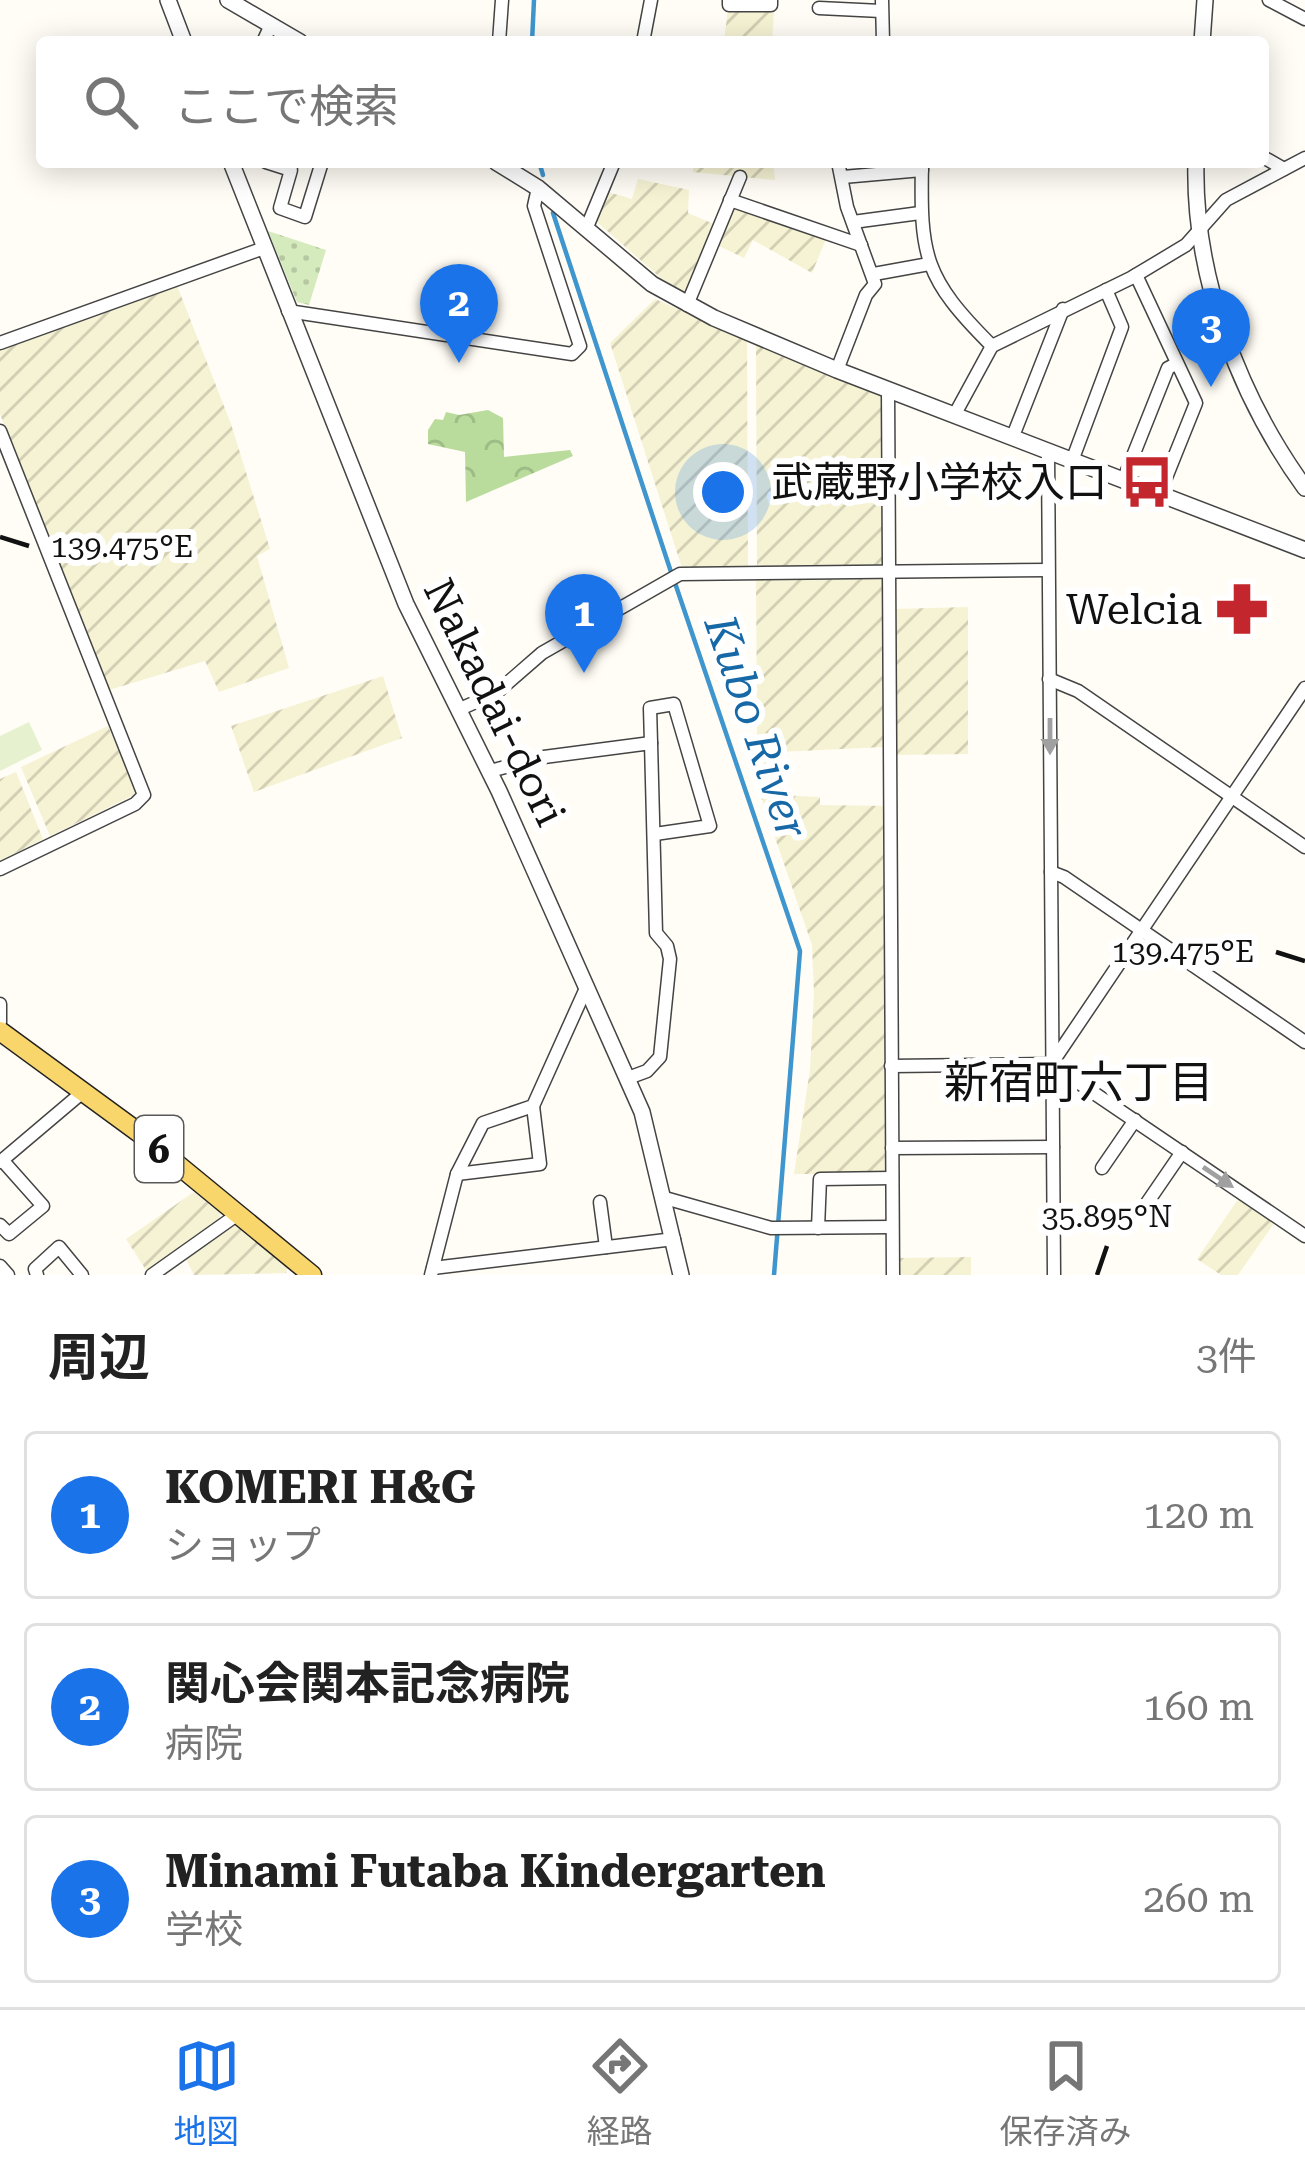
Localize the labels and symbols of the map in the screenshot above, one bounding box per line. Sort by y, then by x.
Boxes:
pin: 2 [420,264,498,363]
pin: 3 [1172,288,1250,387]
bus stop icon: 武蔵野小学校入口 [1118,453,1176,511]
place label: 武蔵野小学校入口 [771,458,1107,507]
your location [693,462,753,522]
text: 139.475°E [51,529,193,564]
street label: Nakadai-dori [414,571,575,833]
pin: 1 [545,574,623,673]
pharmacy icon: Welcia [1213,580,1271,638]
place label: Welcia [1066,585,1202,634]
water label: Kubo River [693,608,819,846]
one-way arrow [1040,718,1059,756]
text: 139.475°E [1112,934,1254,969]
district label: 新宿町六丁目 [944,1056,1214,1109]
road number: 6 [135,1116,183,1182]
one-way arrow [1201,1165,1234,1187]
text: 35.895°N [1042,1199,1172,1234]

